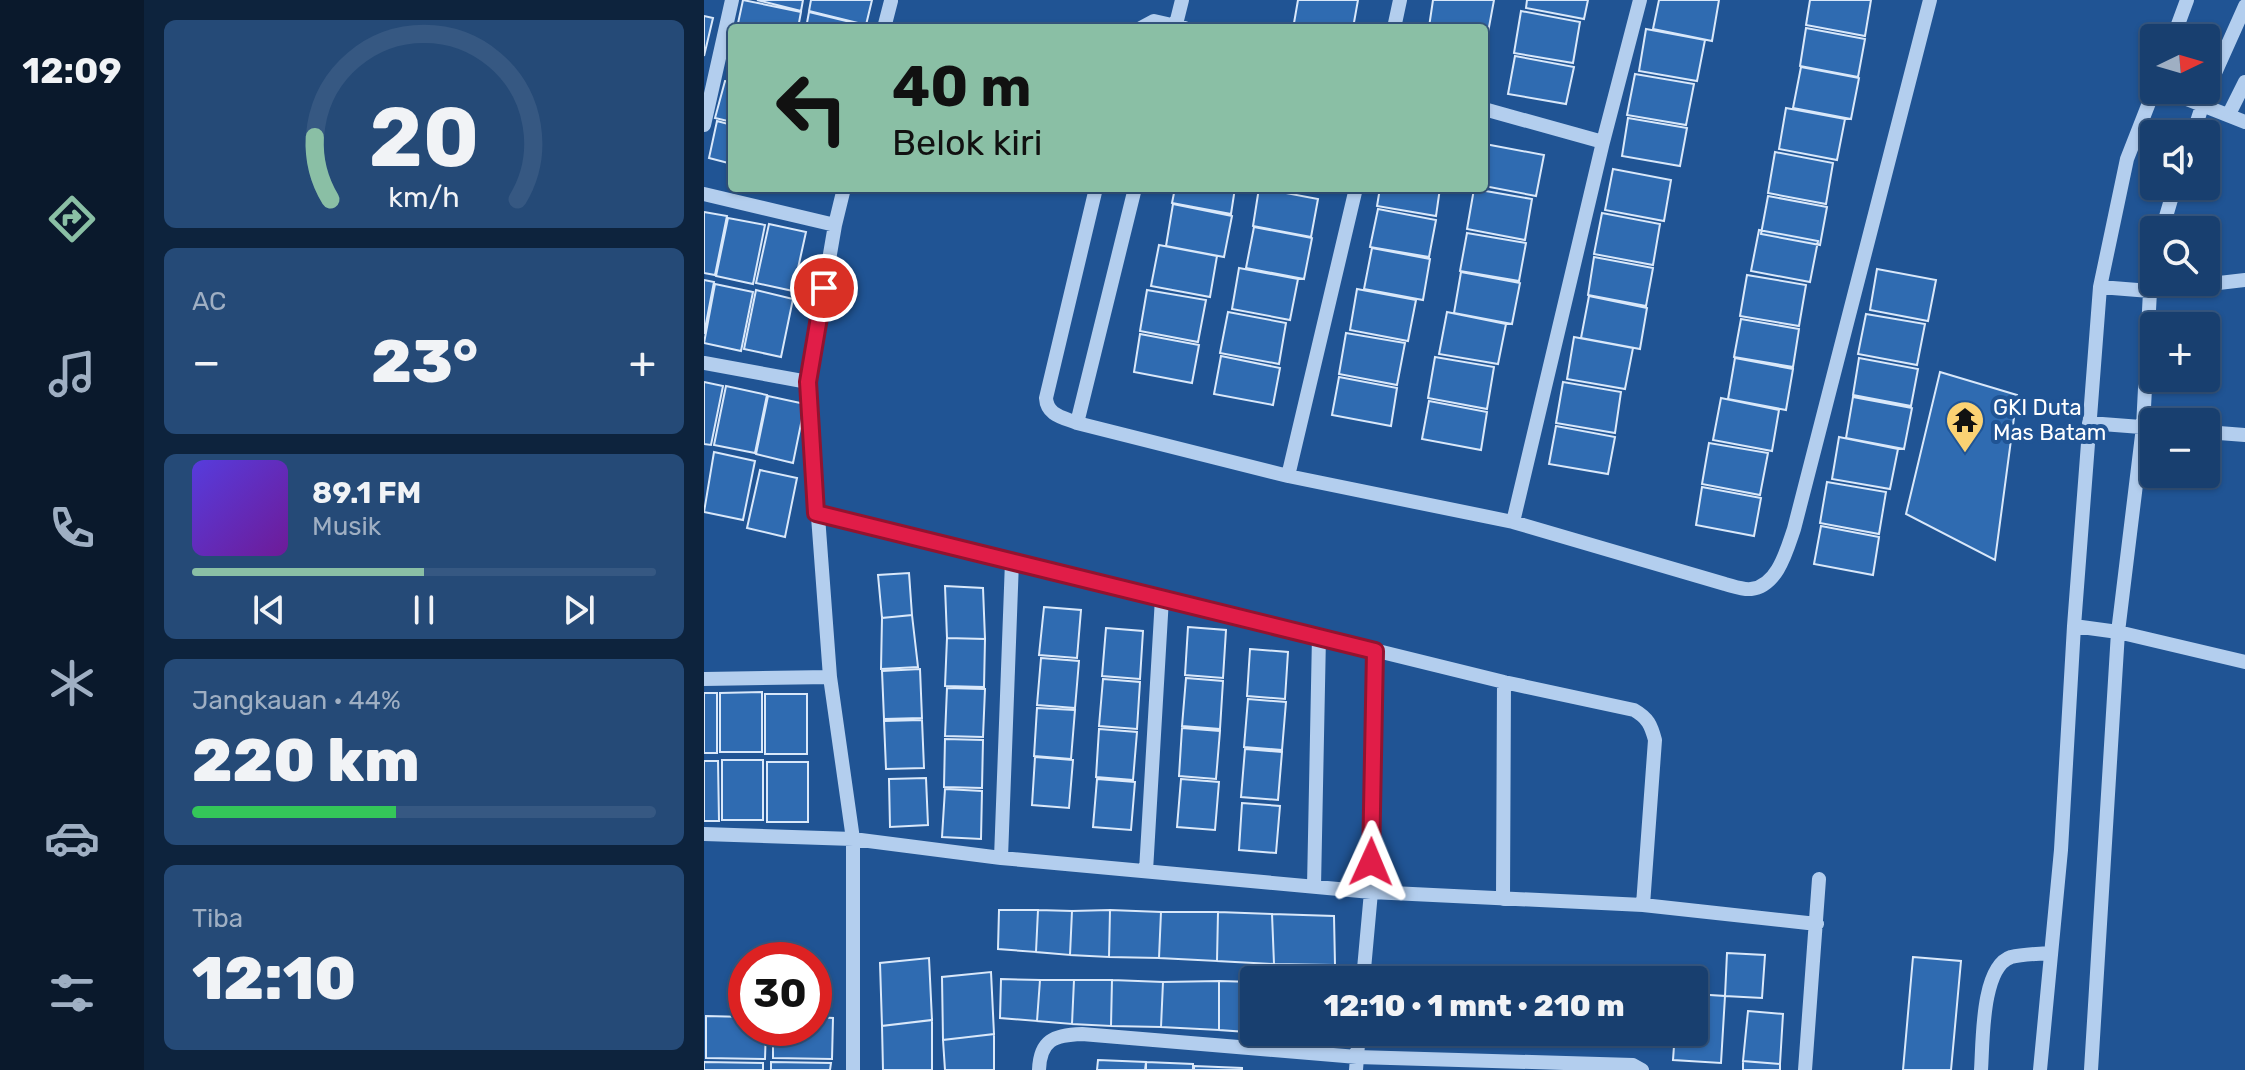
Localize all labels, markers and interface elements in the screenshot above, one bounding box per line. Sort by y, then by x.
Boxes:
north arrow [2140,24,2220,104]
map controls [2140,24,2220,488]
text: 12:09 [22,49,122,92]
text: 40 m [892,54,1032,120]
icon: left [760,56,864,160]
text: 20 [369,88,479,187]
button: sound [2140,120,2220,200]
text: Belok kiri [892,121,1042,164]
text: km/h [388,180,460,214]
icon: directions [44,191,100,247]
button: search [2140,216,2220,296]
pin [790,254,858,322]
icon: arrive [802,266,846,310]
text: AC [192,286,226,317]
button: + [2140,312,2220,392]
text: 23° [371,326,478,397]
text: − [192,336,221,388]
text: + [629,336,656,388]
icon: music [44,346,100,402]
place label: GKI Duta Mas Batam [1993,394,2106,446]
temple icon: GKI Duta Mas Batam [1944,399,1986,454]
button: − [2140,408,2220,488]
text: 89.1 FM [312,475,421,511]
icon: phone [44,500,100,556]
text: Musik [312,511,381,542]
icon: previous [247,588,291,632]
icon: pause [402,588,446,632]
icon: next [557,588,601,632]
icon: climate [44,655,100,711]
text: Jangkauan · 44% [192,685,401,716]
text: 220 km [192,725,420,796]
icon: car [44,810,100,866]
position arrow [1329,820,1413,904]
text: Tiba [192,903,243,934]
speed limit sign: 30 [728,942,832,1046]
text: 12:10 [192,943,356,1014]
icon: filters [44,965,100,1021]
text: 12:10 · 1 mnt · 210 m [1323,988,1625,1024]

